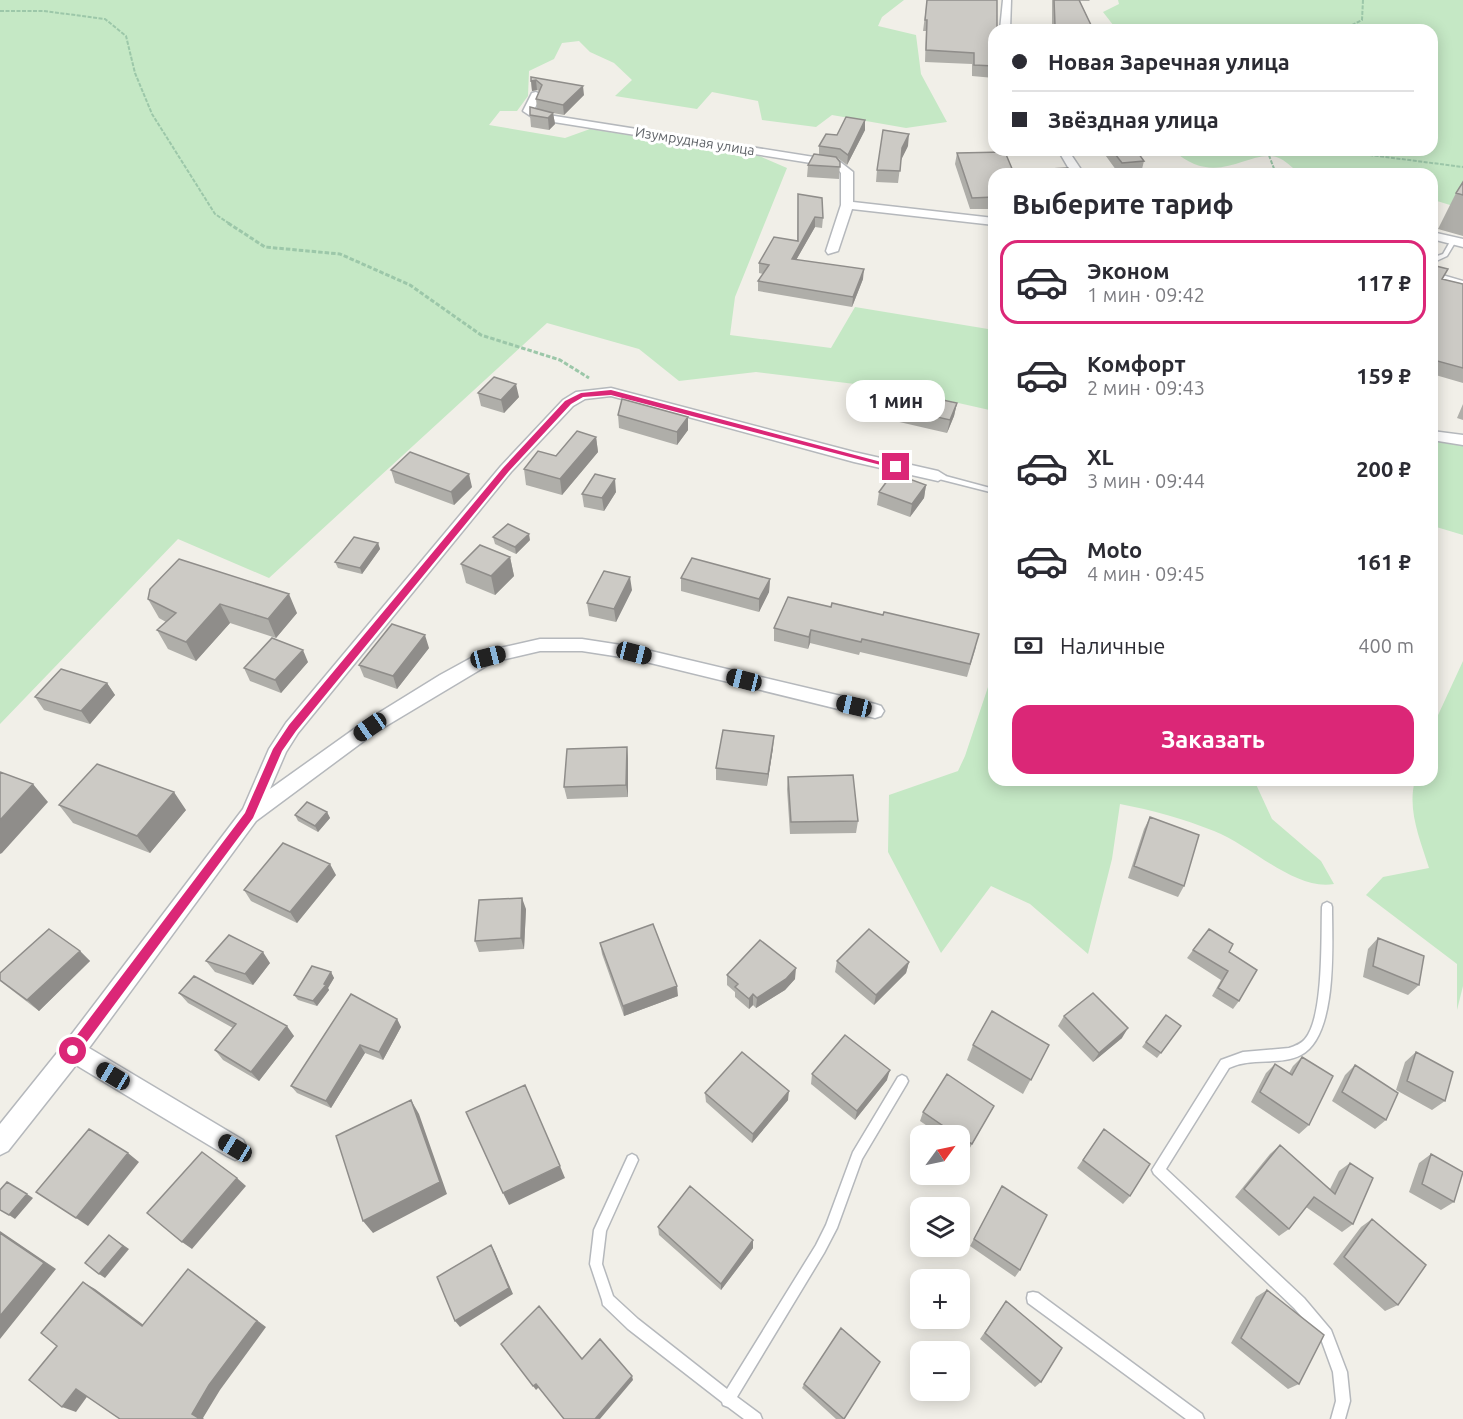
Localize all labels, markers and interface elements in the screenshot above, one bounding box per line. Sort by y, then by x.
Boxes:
text: Новая Заречная улица [1048,49,1290,74]
text: Звёздная улица [1048,107,1219,132]
street label: Изумрудная улица [634,124,756,158]
text: Выберите тариф [1012,189,1234,219]
icon: car [1015,255,1069,309]
text: Эконом [1087,258,1169,283]
text: 117 ₽ [1356,270,1411,295]
text: 1 мин · 09:42 [1087,283,1205,306]
icon: car [1015,348,1069,402]
text: Комфорт [1087,351,1186,376]
text: 159 ₽ [1356,363,1411,388]
text: 2 мин · 09:43 [1087,376,1205,399]
callout: 1 мин [846,380,946,422]
text: 1 мин [868,389,923,412]
icon: car [1015,441,1069,495]
text: XL [1087,444,1114,469]
route end [882,453,909,480]
text: 200 ₽ [1356,456,1411,481]
text: 3 мин · 09:44 [1087,469,1205,492]
icon: car [1015,534,1069,588]
text: Moto [1087,537,1142,562]
text: 161 ₽ [1356,549,1411,574]
text: 4 мин · 09:45 [1087,562,1205,585]
icon: cash [1012,629,1045,662]
text: Наличные [1060,633,1165,658]
text: 400 m [1358,634,1414,657]
car [614,640,654,666]
car [468,644,508,670]
car [724,667,764,693]
car [834,693,874,719]
button: Заказать [1012,705,1414,774]
car [350,709,390,745]
route start [59,1037,86,1064]
car [93,1059,133,1093]
north arrow [910,1125,970,1185]
map controls [910,1125,970,1401]
car [215,1131,255,1165]
button: layers [910,1197,970,1257]
button: + [910,1269,970,1329]
button: − [910,1341,970,1401]

